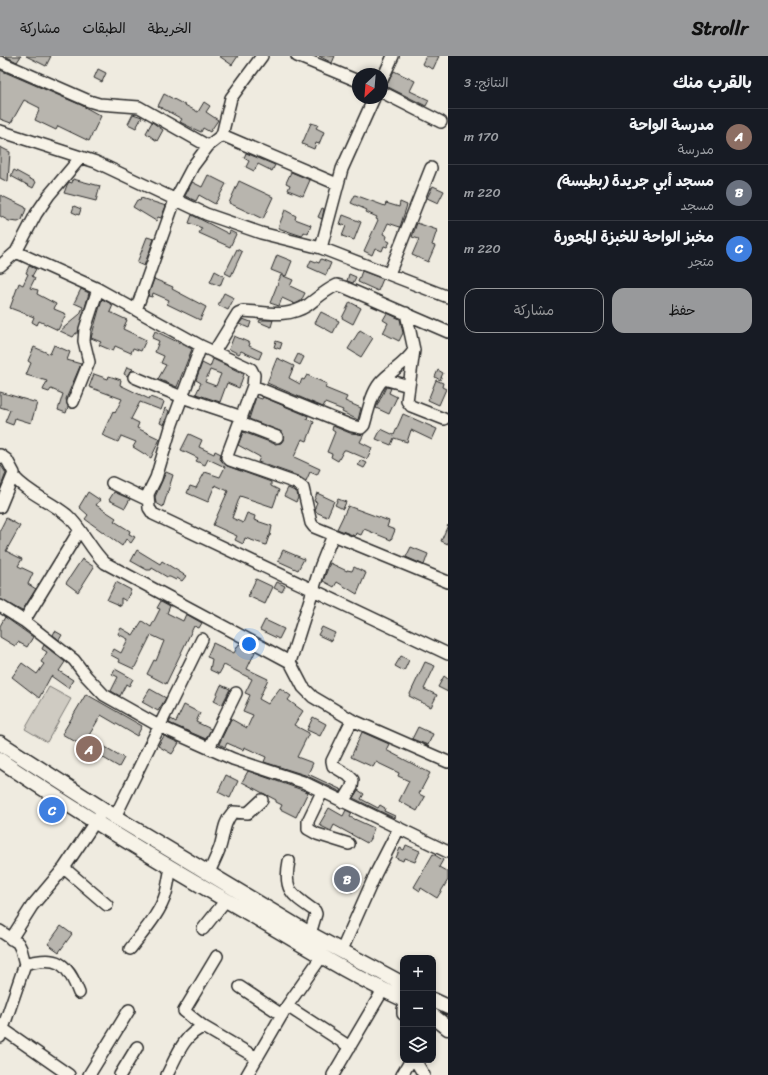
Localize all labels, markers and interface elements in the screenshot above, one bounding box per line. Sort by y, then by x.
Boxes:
text: Strollr [692,12,748,45]
text: مشاركة [20,16,60,41]
text: الطبقات [82,16,126,41]
text: الخريطة [148,16,191,41]
text: بالقرب منك [673,67,752,97]
north arrow [352,68,388,104]
text: النتائج: 3 [464,71,508,94]
text: مدرسة الواحة [629,112,714,138]
text: 170 m [464,125,499,148]
text: A [735,125,743,148]
text: مدرسة [678,138,714,161]
text: مسجد أبي جريدة (بطيسة) [557,168,714,194]
text: 220 m [464,181,501,204]
text: B [735,181,743,204]
text: مسجد [681,194,714,217]
text: مخبز الواحة للخبزة المحورة [554,224,714,250]
text: 220 m [464,237,501,260]
text: C [735,237,743,260]
text: متجر [689,250,714,273]
button: مشاركة [464,288,604,333]
button: حفظ [612,288,752,333]
your location [239,634,259,654]
pin: A [76,734,102,764]
pin: C [39,795,65,825]
pin: B [334,864,360,894]
map controls [400,955,436,1063]
button: + [400,955,436,991]
button: − [400,991,436,1027]
button: layers [400,1027,436,1063]

